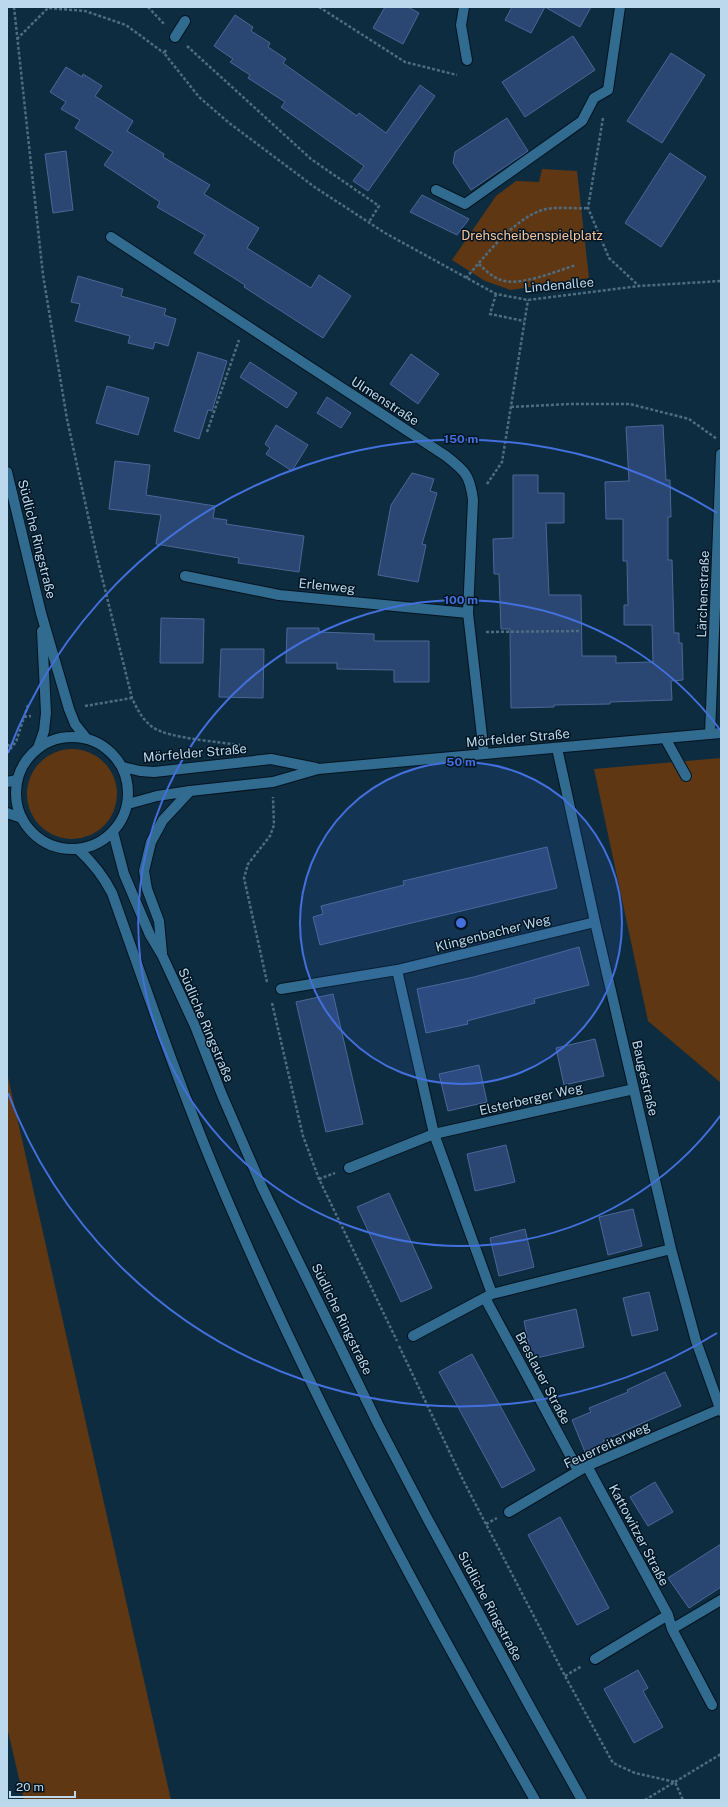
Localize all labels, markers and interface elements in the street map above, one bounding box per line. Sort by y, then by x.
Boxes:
park label: Drehscheibenspielplatz [461,228,603,243]
street label: Lindenallee [523,274,595,296]
street label: Ulmenstraße [348,374,422,428]
text: 150 m [444,432,478,446]
street label: Südliche Ringstraße [15,478,59,600]
street label: Lärchenstraße [694,550,712,638]
street label: Erlenweg [298,576,356,596]
text: 100 m [444,593,478,607]
street label: Mörfelder Straße [466,726,570,750]
street label: Mörfelder Straße [143,741,247,765]
text: 50 m [446,755,476,769]
street label: Klingenbacher Weg [434,911,552,955]
centre of rings [454,916,468,930]
street label: Südliche Ringstraße [175,966,237,1084]
street label: Baugéstraße [629,1039,661,1117]
street label: Elsterberger Weg [478,1080,584,1118]
street label: Südliche Ringstraße [309,1261,375,1377]
street label: Breslauer Straße [512,1329,574,1427]
street label: Feuerreiterweg [562,1418,652,1472]
street label: Kattowitzer Straße [606,1482,672,1588]
street label: Südliche Ringstraße [455,1549,525,1663]
scale bar [10,1773,75,1799]
text: 20 m [16,1780,44,1794]

